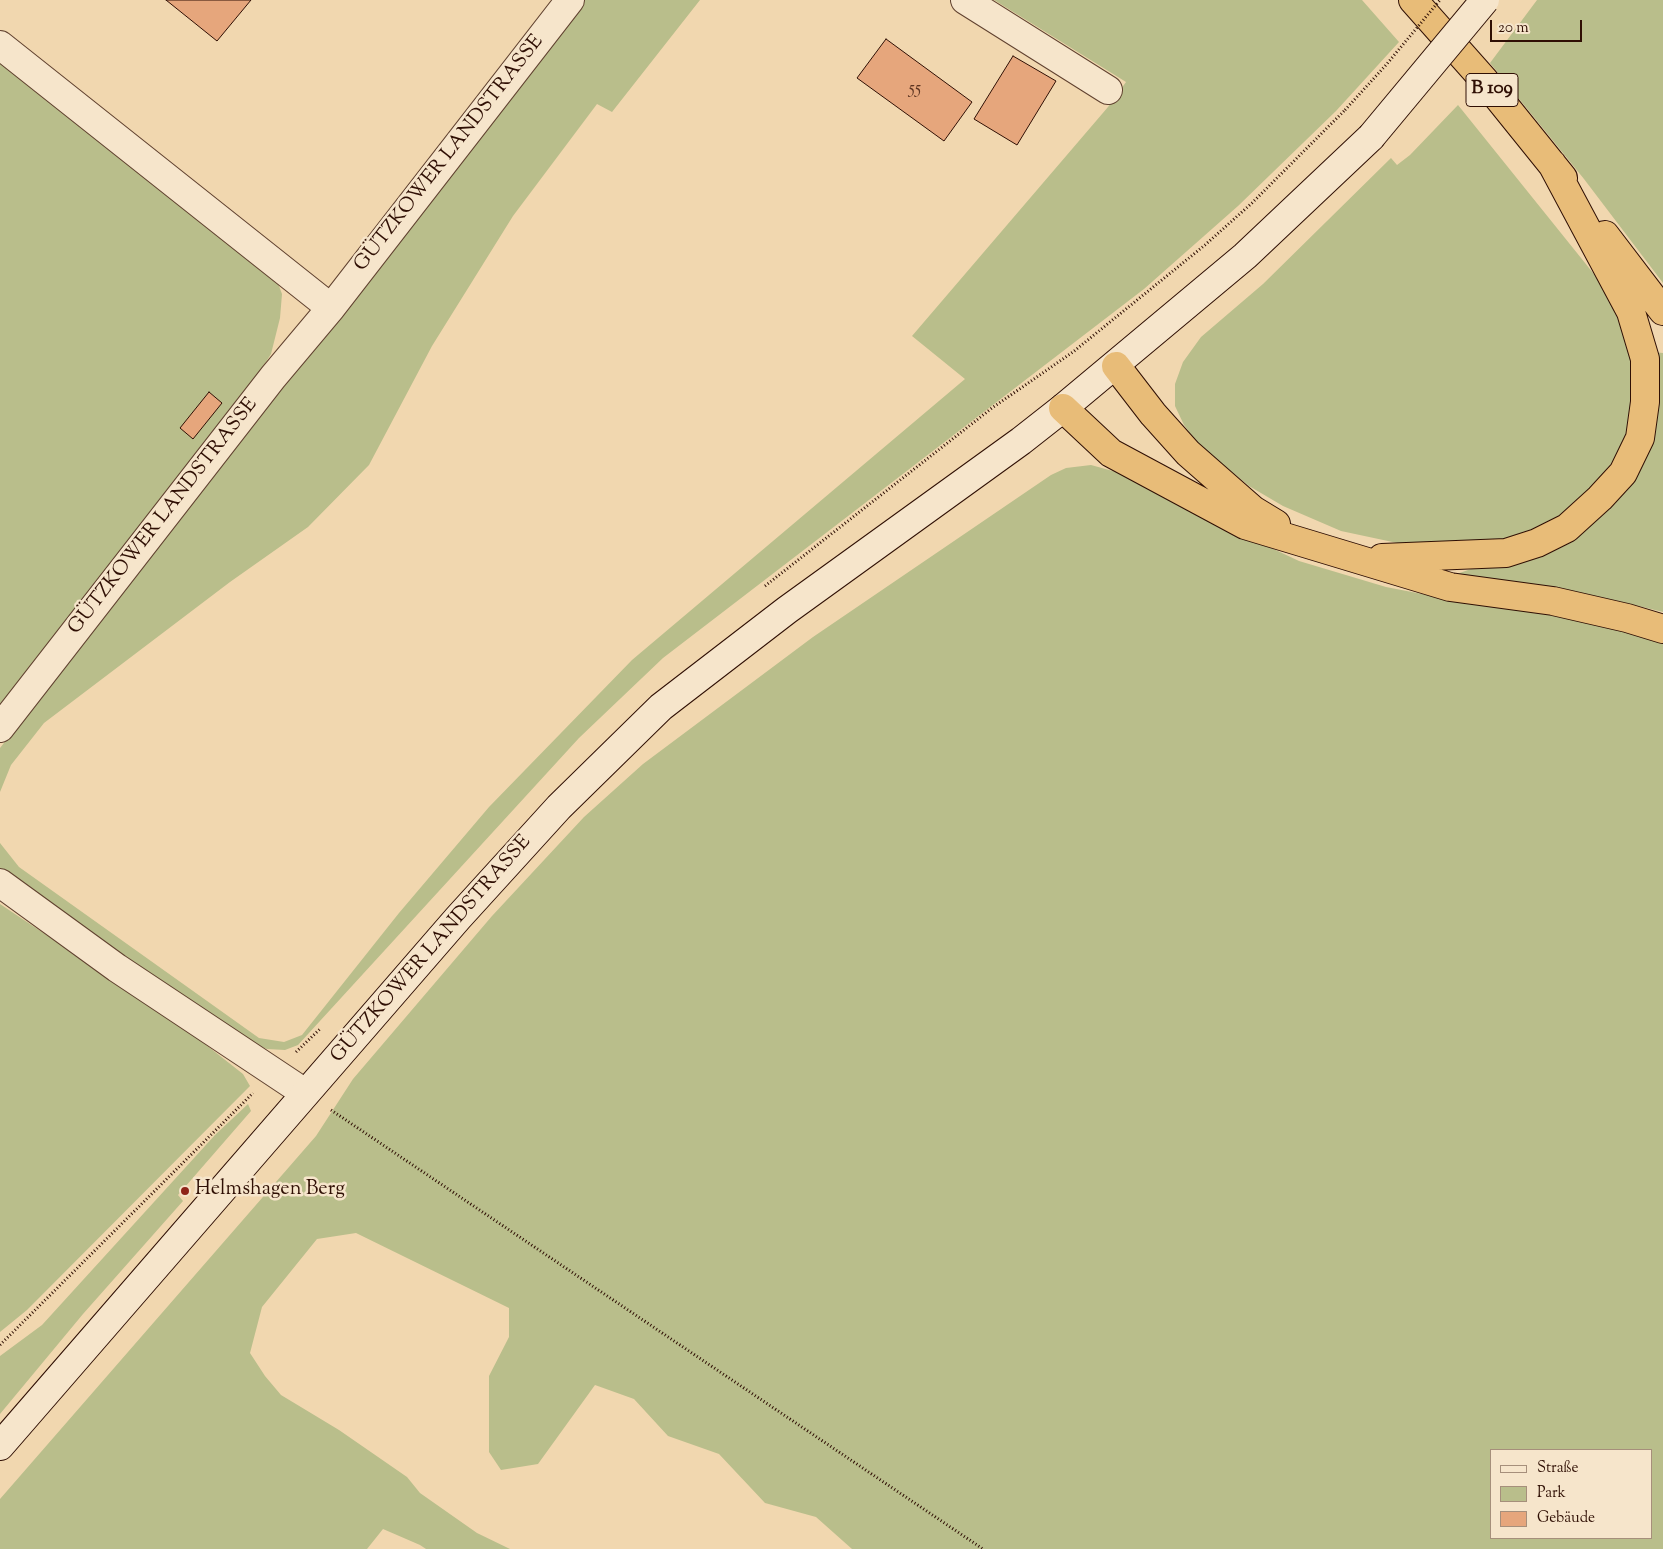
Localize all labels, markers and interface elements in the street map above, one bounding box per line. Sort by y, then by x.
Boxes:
scale bar [1493,10,1586,42]
text: 20 m [1498,18,1529,39]
street label: GÜTZKOWER LANDSTRASSE [350,31,550,277]
road number: B 109 [1466,74,1518,106]
house number: 55 [909,79,921,101]
street label: GÜTZKOWER LANDSTRASSE [64,394,264,640]
street label: GÜTZKOWER LANDSTRASSE [327,831,537,1069]
place label: Helmshagen Berg [195,1179,345,1203]
marker: Helmshagen Berg [179,1185,191,1197]
legend [1490,1449,1653,1539]
text: Straße [1537,1458,1579,1479]
text: Park [1537,1483,1566,1504]
text: Gebäude [1537,1508,1595,1529]

